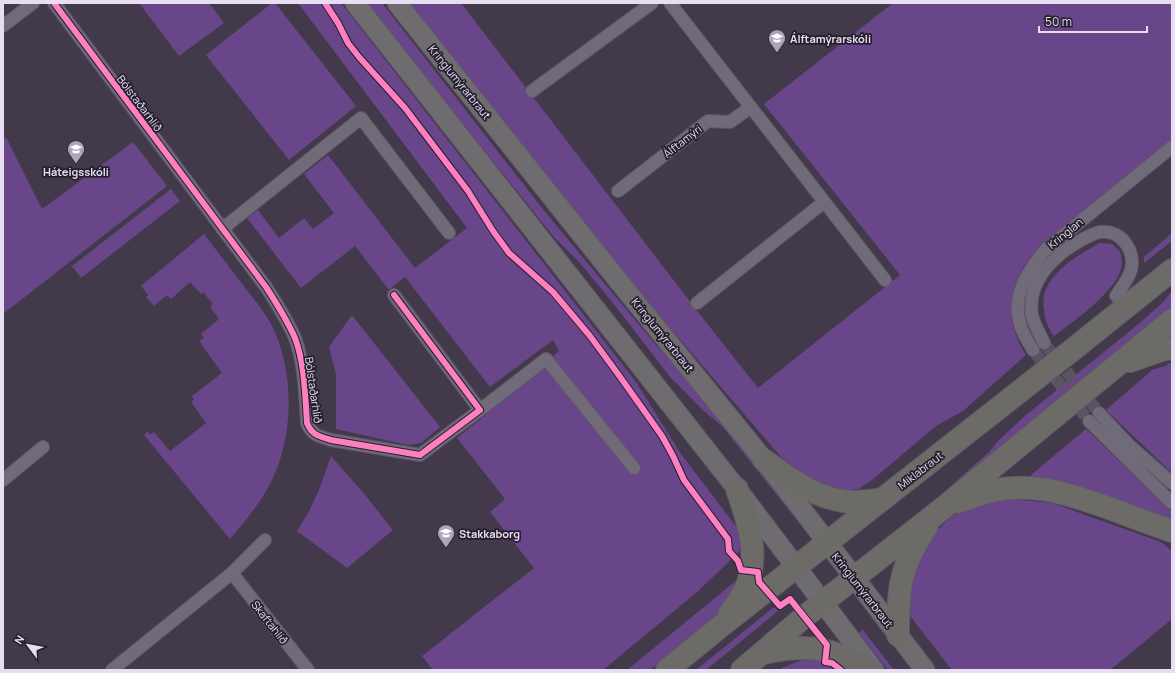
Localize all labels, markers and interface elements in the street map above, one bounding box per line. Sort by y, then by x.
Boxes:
scale bar [1039,8,1147,34]
text: 50 m [1045,13,1072,30]
school or university icon: Álftamýrarskóli [767,28,787,53]
place label: Álftamýrarskóli [790,31,871,46]
street label: Kringlumýrarbraut [425,42,495,122]
street label: Bólstaðarhlíð [114,72,166,134]
street label: Álftamýri [659,121,705,161]
school or university icon: Háteigsskóli [66,139,86,164]
place label: Háteigsskóli [43,164,109,179]
street label: Kringlan [1044,214,1086,252]
street label: Kringlumýrarbraut [628,295,698,375]
street label: Bólstaðarhlíð [302,356,326,424]
street label: Miklabraut [894,448,946,492]
school or university icon: Stakkaborg [436,523,456,548]
place label: Stakkaborg [459,526,520,541]
street label: Kringlumýrarbraut [829,549,897,631]
street label: Skaftahlíð [248,597,292,647]
north arrow [8,625,48,665]
text: N [11,632,28,647]

